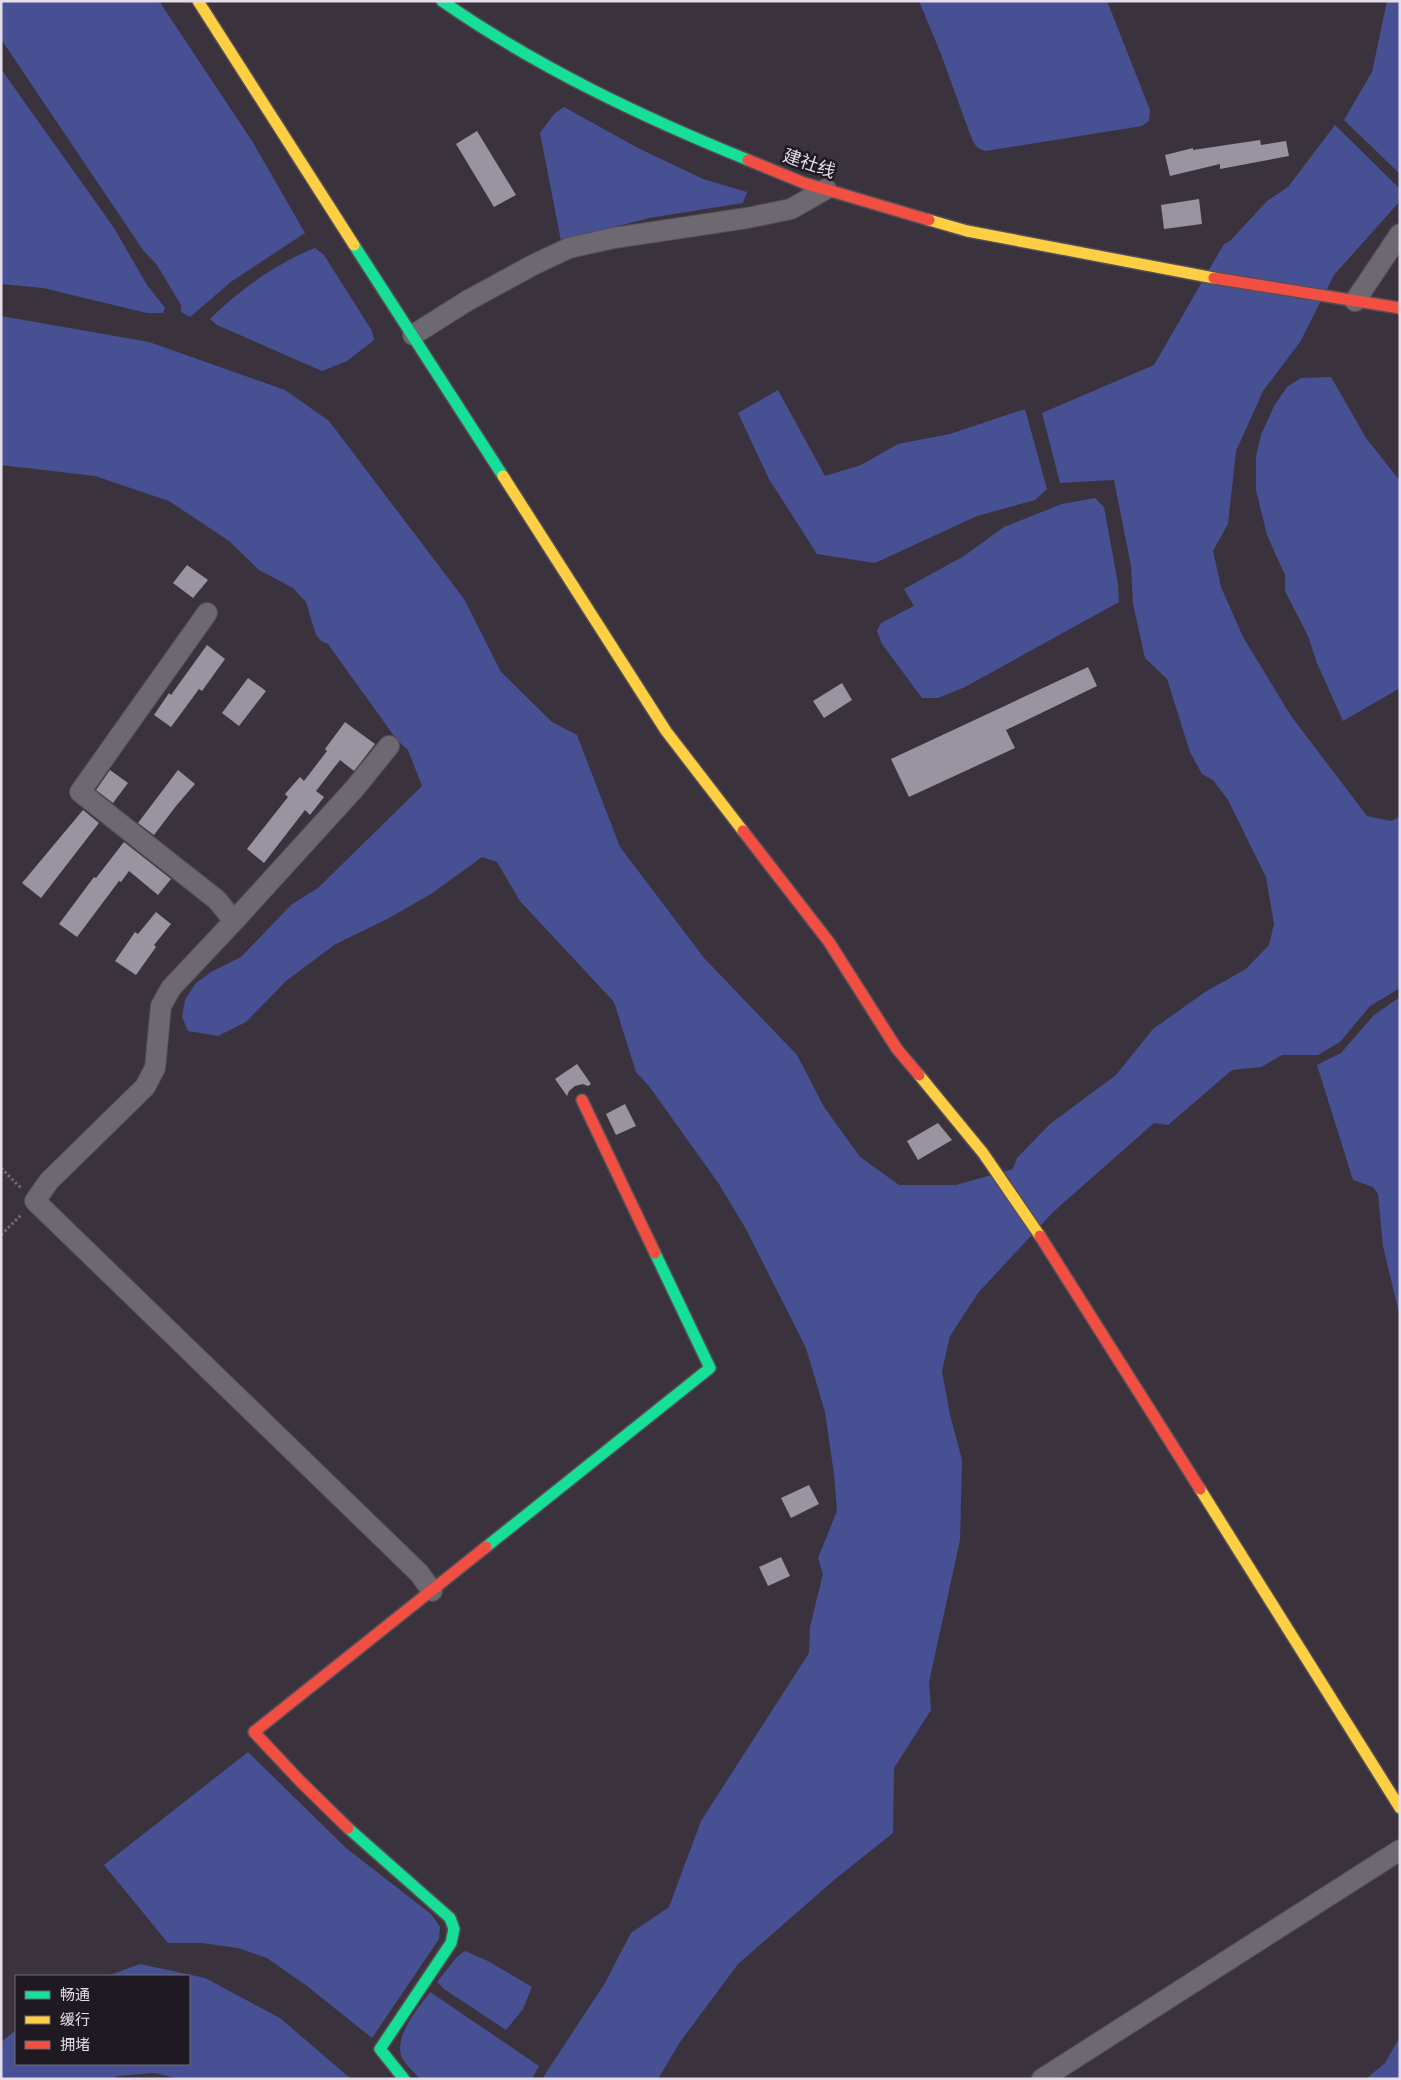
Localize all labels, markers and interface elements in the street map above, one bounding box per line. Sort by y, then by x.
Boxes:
street label: 建社线 [779,143,839,185]
legend [15,1975,190,2065]
text: 畅通 [60,1985,90,2006]
text: 缓行 [60,2010,90,2031]
text: 拥堵 [60,2035,90,2056]

